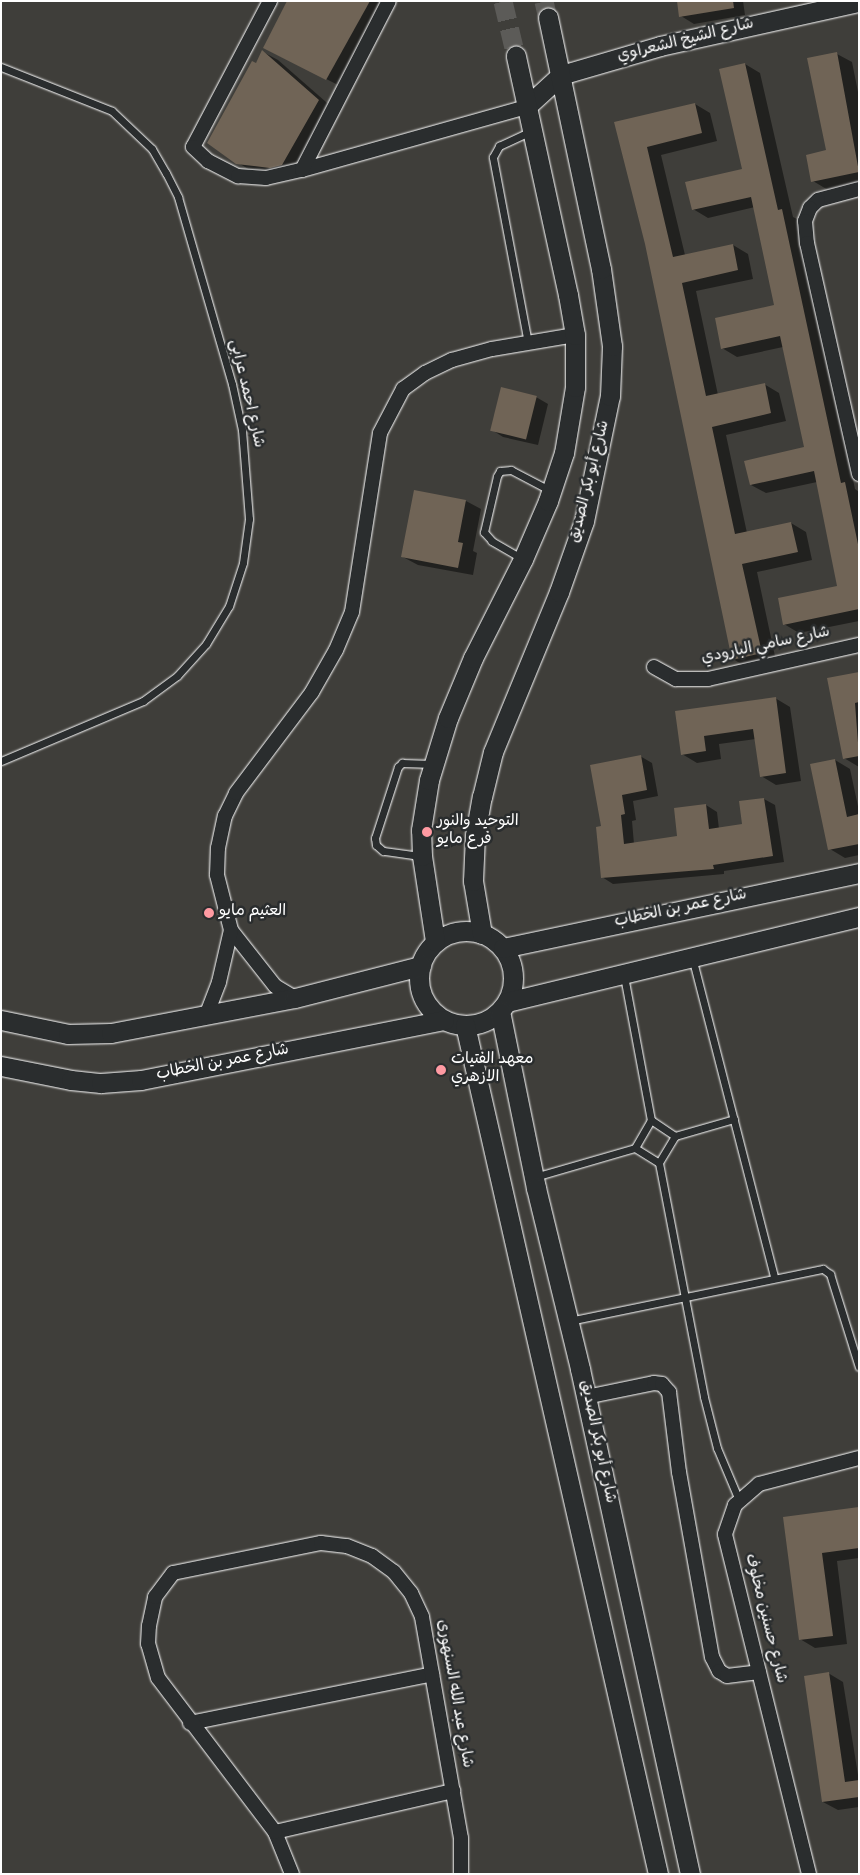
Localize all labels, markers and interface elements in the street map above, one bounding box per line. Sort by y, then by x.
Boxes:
street label: شارع الشيخ الشعراوي [616,16,756,68]
street label: شارع احمد عرابى [223,338,267,450]
street label: شارع أبو بكر الصديق [567,419,615,545]
street label: شارع سامي البارودي [700,624,832,670]
place label: التوحيد والنور فرع مايو [437,813,519,851]
marker: التوحيد والنور فرع مايو [421,826,433,838]
street label: شارع عمر بن الخطاب [613,887,749,933]
place label: العثيم مايو [219,903,286,923]
marker: العثيم مايو [203,907,215,919]
street label: شارع عمر بن الخطاب [155,1042,291,1086]
place label: معهد الفتيات الازهري [451,1051,533,1089]
marker: معهد الفتيات الازهري [435,1064,447,1076]
street label: شارع أبو بكر الصديق [574,1379,618,1505]
street label: شارع حسنين مخلوف [739,1552,789,1686]
street label: شارع عبد الله السنهورى [430,1618,476,1770]

